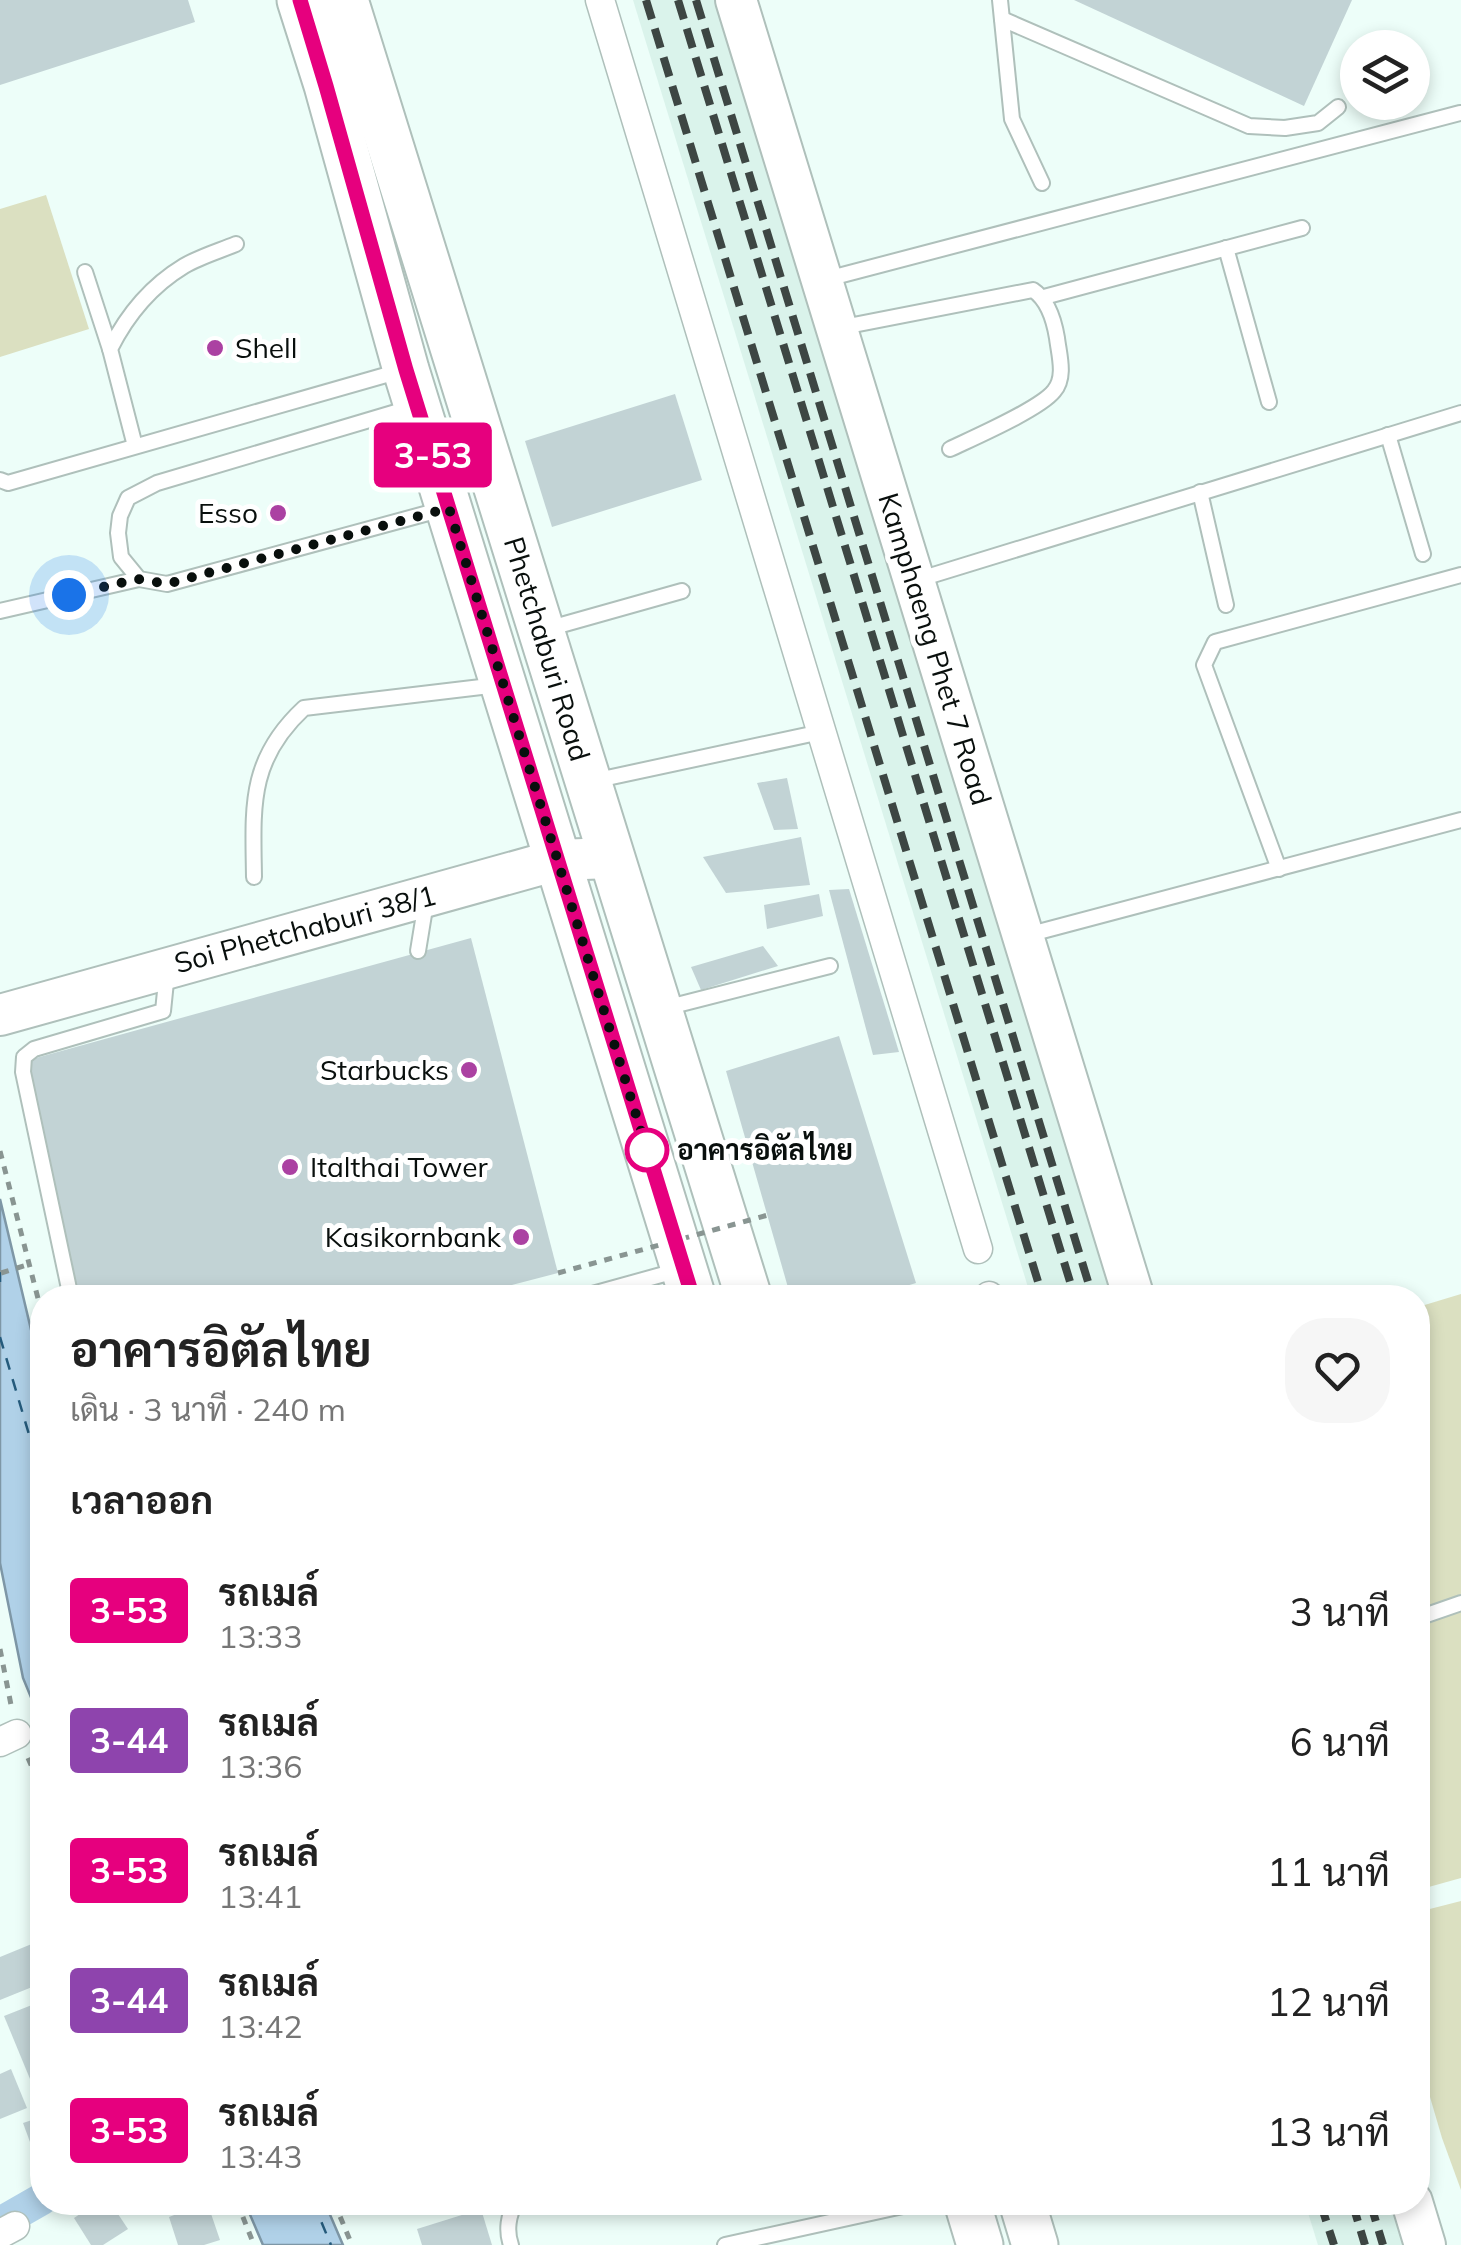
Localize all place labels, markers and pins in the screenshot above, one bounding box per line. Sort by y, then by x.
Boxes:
place label: Shell [235,330,297,365]
marker: Shell [204,337,226,359]
place label: Esso [198,495,258,530]
marker: Esso [267,502,289,524]
place label: Starbucks [320,1052,449,1087]
marker: Starbucks [458,1059,480,1081]
marker: อาคารอิตัลไทย [626,1129,668,1171]
place label: อาคารอิตัลไทย [677,1131,853,1167]
place label: Italthai Tower [310,1149,488,1184]
marker: Italthai Tower [279,1156,301,1178]
place label: Kasikornbank [325,1219,502,1254]
marker: Kasikornbank [510,1226,532,1248]

